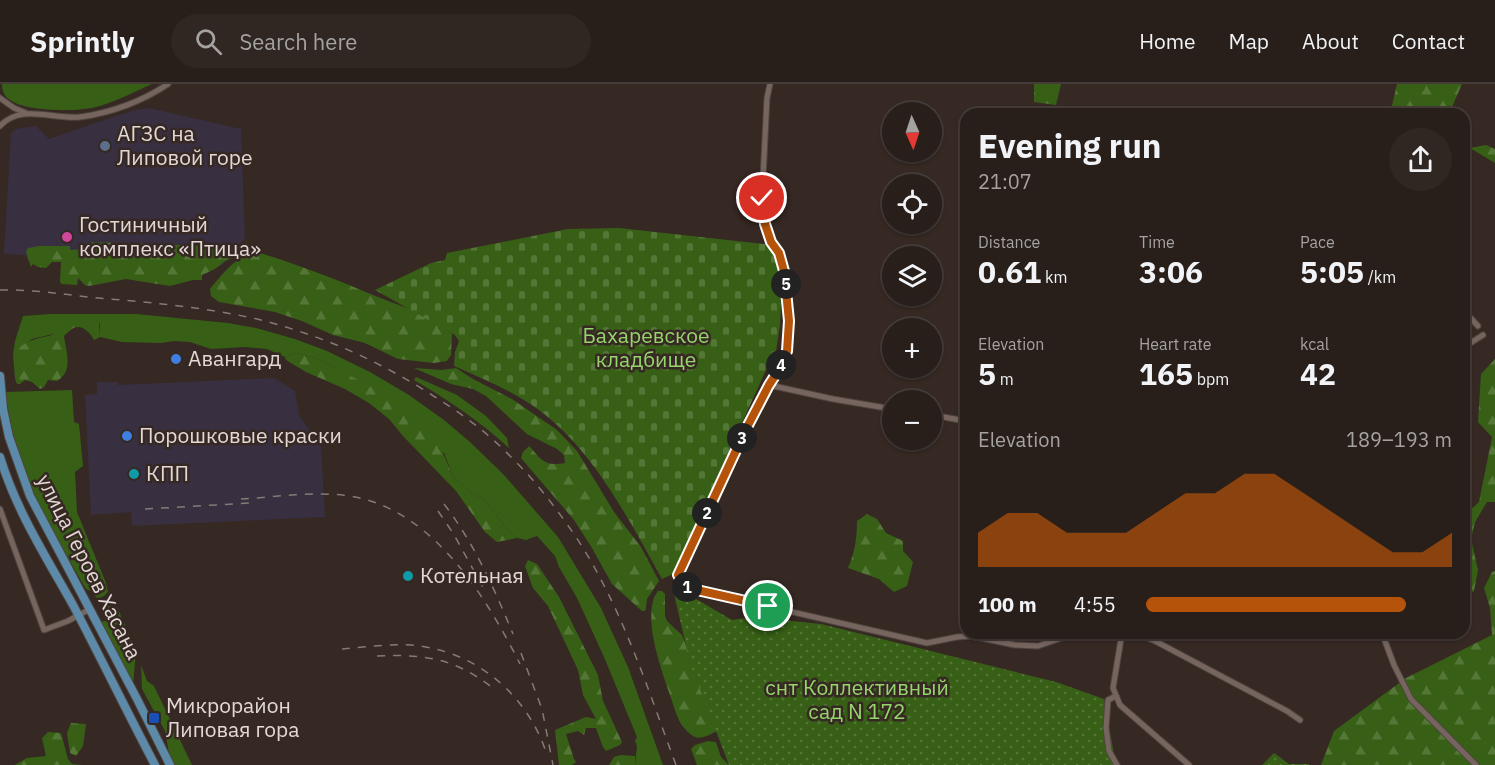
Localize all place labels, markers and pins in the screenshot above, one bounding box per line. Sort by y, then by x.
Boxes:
place label: АГЗС на Липовой горе [117,119,253,171]
marker: АГЗС на Липовой горе [98,139,112,153]
pin [736,172,787,223]
place label: Гостиничный комплекс «Птица» [79,210,261,262]
marker: Гостиничный комплекс «Птица» [60,230,74,244]
pin: 5 [771,269,801,299]
place label: Авангард [188,344,281,372]
pin: 4 [766,350,796,380]
marker: Авангард [169,352,183,366]
place label: Порошковые краски [139,421,342,449]
pin: 3 [727,423,757,453]
marker: Порошковые краски [120,429,134,443]
place label: КПП [146,459,189,487]
marker: КПП [127,467,141,481]
pin: 2 [692,498,722,528]
place label: Котельная [420,561,524,589]
marker: Котельная [401,569,415,583]
pin: 1 [672,572,702,602]
pin [742,580,793,631]
place label: Микрорайон Липовая гора [166,691,299,743]
marker: Микрорайон Липовая гора [147,711,161,725]

